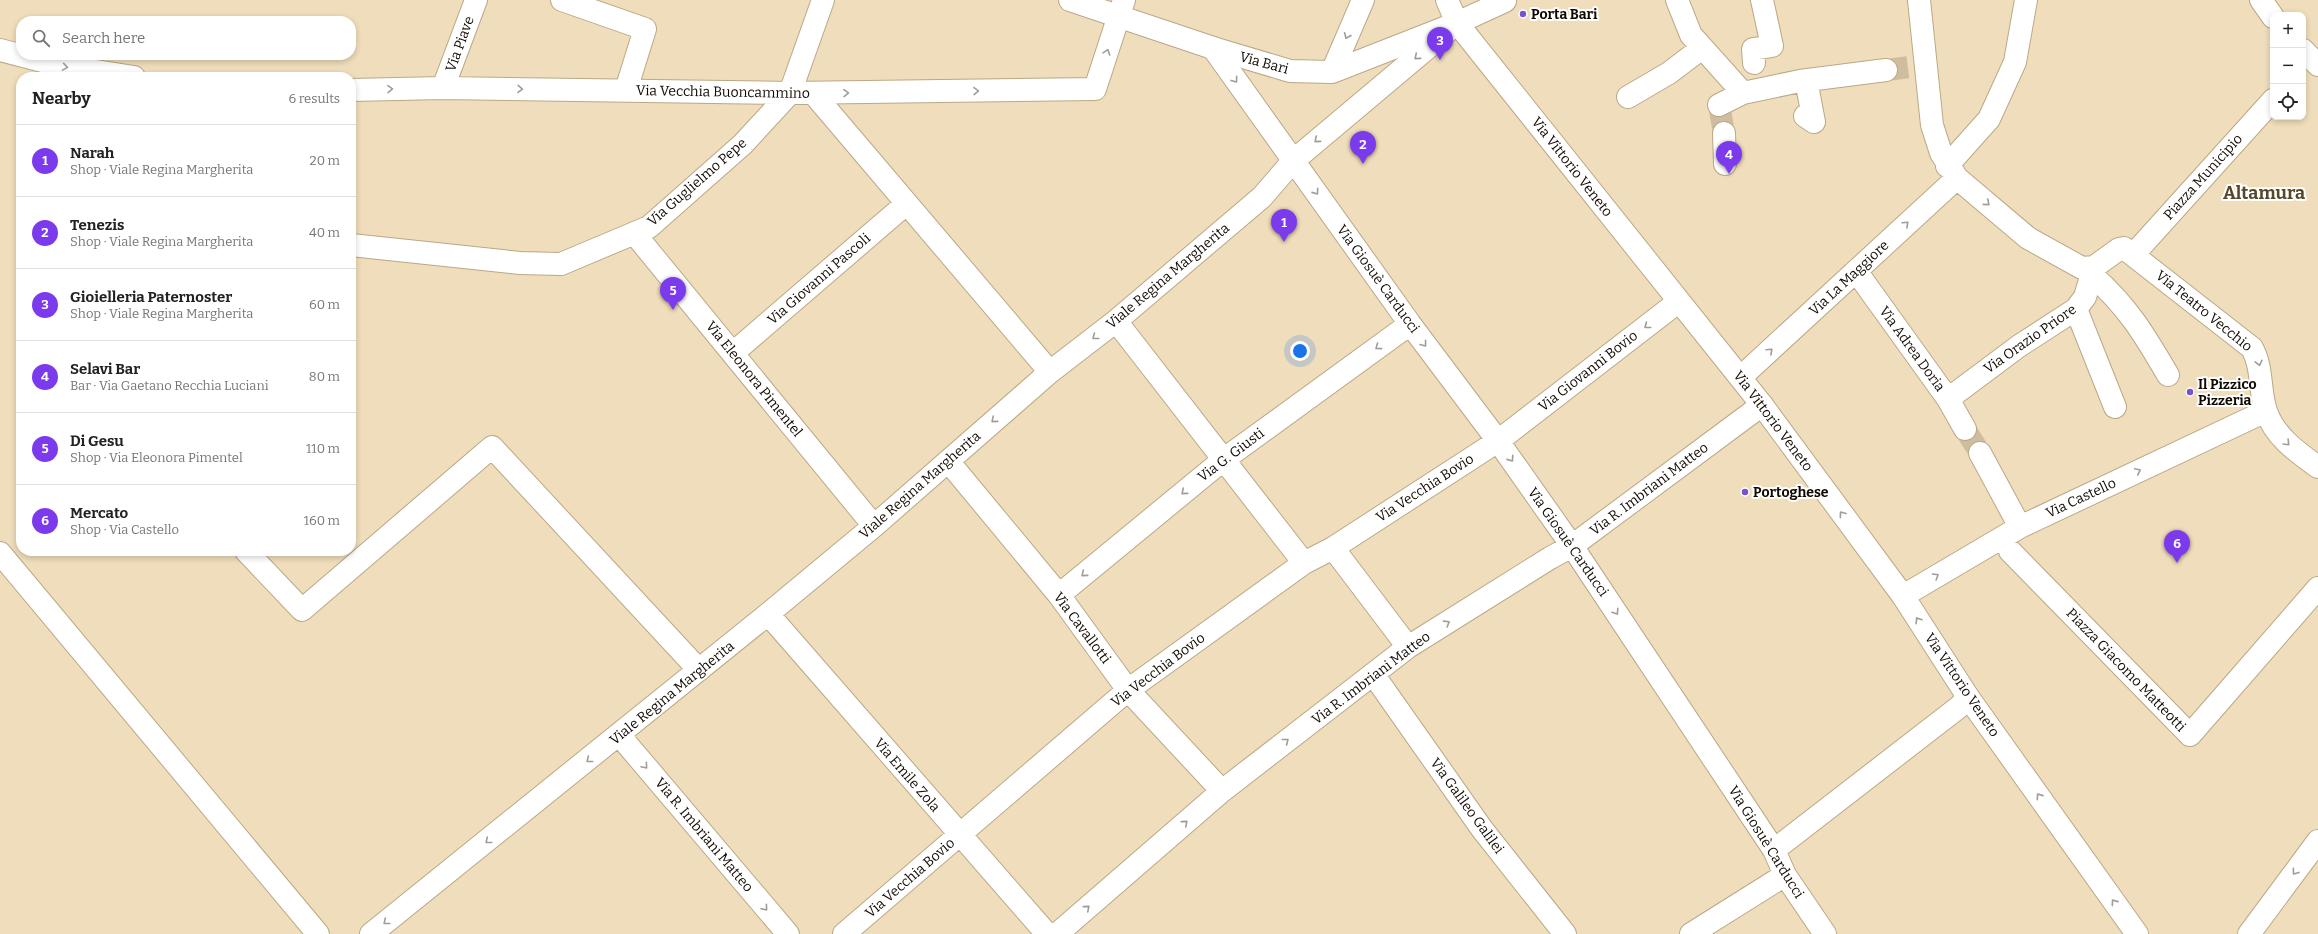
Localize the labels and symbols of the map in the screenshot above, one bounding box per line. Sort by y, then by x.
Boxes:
place label: Porta Bari [1531,6,1598,23]
marker: Porta Bari [1518,9,1528,19]
street label: Via Piave [442,14,478,74]
pin: 3 [1427,27,1453,60]
one-way arrow [1344,32,1352,39]
street label: Via Bari [1238,48,1290,78]
one-way arrow [1102,49,1110,56]
one-way arrow [1414,52,1422,59]
one-way arrow [62,62,68,70]
one-way arrow [1230,76,1238,83]
street label: Via Vecchia Buoncammino [636,82,810,102]
one-way arrow [387,85,393,93]
one-way arrow [517,85,523,93]
one-way arrow [973,87,979,95]
one-way arrow [843,89,849,97]
street label: Via Vittorio Veneto [1528,114,1616,220]
pin: 2 [1350,131,1376,164]
street label: Piazza Municipio [2160,131,2246,223]
street label: Via Guglielmo Pepe [644,134,750,230]
one-way arrow [1315,136,1322,143]
pin: 4 [1716,141,1742,174]
district label: Altamura [2223,182,2305,204]
one-way arrow [1311,188,1318,195]
one-way arrow [1982,199,1989,206]
pin: 1 [1271,209,1297,242]
street label: Viale Regina Margherita [1103,219,1233,332]
street label: Via Giosuè Carducci [1333,222,1423,336]
one-way arrow [1902,222,1909,229]
street label: Via Giovanni Pascoli [764,230,874,328]
street label: Via La Maggiore [1806,237,1892,319]
street label: Via Teatro Vecchio [2152,267,2256,355]
pin: 5 [660,277,686,310]
street label: Via Orazio Priore [1981,301,2079,377]
street label: Via Adrea Doria [1875,303,1949,395]
street label: Via Eleonora Pimentel [702,318,806,440]
one-way arrow [1645,321,1652,328]
street label: Via Giovanni Bovio [1535,327,1641,415]
one-way arrow [1092,333,1099,340]
one-way arrow [1420,339,1427,346]
your location [1290,341,1310,361]
one-way arrow [1375,342,1382,350]
one-way arrow [1765,348,1773,356]
one-way arrow [2254,360,2262,366]
street label: Via Vittorio Veneto [1730,367,1816,475]
place label: Il Pizzico Pizzeria [2198,376,2256,409]
marker: Il Pizzico Pizzeria [2185,387,2195,397]
one-way arrow [992,415,999,422]
street label: Via G. Giusti [1194,425,1268,485]
street label: Viale Regina Margherita [856,427,984,542]
one-way arrow [2282,438,2290,446]
street label: Via R. Imbriani Matteo [1586,439,1712,539]
street label: Via Vecchia Bovio [1373,450,1477,526]
one-way arrow [1506,455,1513,462]
one-way arrow [2134,468,2142,476]
street label: Via Castello [2043,474,2119,522]
street label: Via Giosuè Carducci [1524,484,1612,600]
place label: Portoghese [1753,484,1829,501]
one-way arrow [1182,487,1189,494]
marker: Portoghese [1740,487,1750,497]
one-way arrow [1839,511,1847,518]
pin: 6 [2164,530,2190,563]
one-way arrow [1081,570,1089,577]
one-way arrow [1932,574,1939,581]
street label: Via Cavallotti [1050,589,1114,667]
street label: Piazza Giacomo Matteotti [2063,605,2189,735]
one-way arrow [1611,608,1619,615]
one-way arrow [1915,617,1923,624]
one-way arrow [1443,620,1450,627]
street label: Via R. Imbriani Matteo [1308,628,1434,728]
street label: Via Vecchia Bovio [1108,629,1208,711]
street label: Via Vittorio Veneto [1921,630,2003,740]
street label: Viale Regina Margherita [606,637,738,749]
street label: Via Emile Zola [870,735,944,816]
one-way arrow [1282,739,1289,746]
street label: Via Galileo Galilei [1427,755,1507,857]
one-way arrow [587,756,594,763]
one-way arrow [641,761,648,768]
street label: Via R. Imbriani Matteo [651,774,757,896]
street label: Via Giosuè Carducci [1725,783,1807,901]
one-way arrow [2037,794,2044,801]
one-way arrow [1180,820,1188,828]
street label: Via Vecchia Bovio [862,835,958,921]
one-way arrow [485,837,492,844]
one-way arrow [2293,868,2300,875]
one-way arrow [2111,899,2119,906]
one-way arrow [761,903,768,910]
one-way arrow [1082,906,1089,913]
one-way arrow [383,918,391,925]

